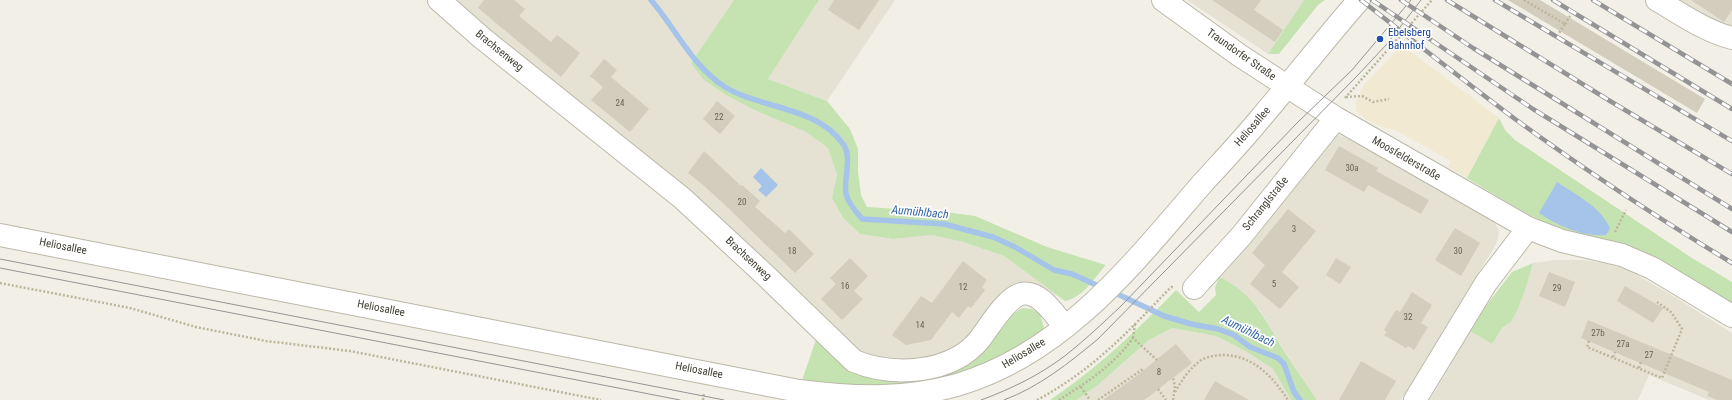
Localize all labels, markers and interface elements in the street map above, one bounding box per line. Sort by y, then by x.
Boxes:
street label: Traundorfer Straße [1204,26,1278,84]
place label: Ebelsberg Bahnhof [1388,26,1431,52]
street label: Brachsenweg [472,28,526,74]
marker: Ebelsberg Bahnhof [1375,34,1385,44]
house number: 24 [616,99,624,109]
street label: Heliosallee [1232,104,1274,150]
house number: 22 [715,113,723,123]
street label: Moosfelderstraße [1369,134,1443,184]
house number: 30a [1345,164,1359,174]
street label: Schranglstraße [1240,174,1292,234]
house number: 20 [738,198,746,208]
water label: Aumühlbach [891,203,949,223]
house number: 3 [1292,225,1296,235]
street label: Brachsenweg [722,234,774,284]
street label: Heliosallee [38,236,88,258]
house number: 18 [788,247,796,257]
house number: 30 [1454,247,1462,257]
house number: 5 [1272,280,1276,290]
house number: 16 [841,282,849,292]
house number: 12 [959,283,967,293]
house number: 29 [1553,284,1561,294]
street label: Heliosallee [356,298,406,320]
water label: Aumühlbach [1219,313,1277,351]
house number: 32 [1404,313,1412,323]
house number: 14 [916,321,924,331]
house number: 27b [1591,329,1605,339]
street label: Heliosallee [1000,336,1048,372]
house number: 27a [1616,340,1630,350]
house number: 27 [1645,351,1653,361]
street label: Heliosallee [674,360,724,382]
house number: 8 [1157,368,1161,378]

